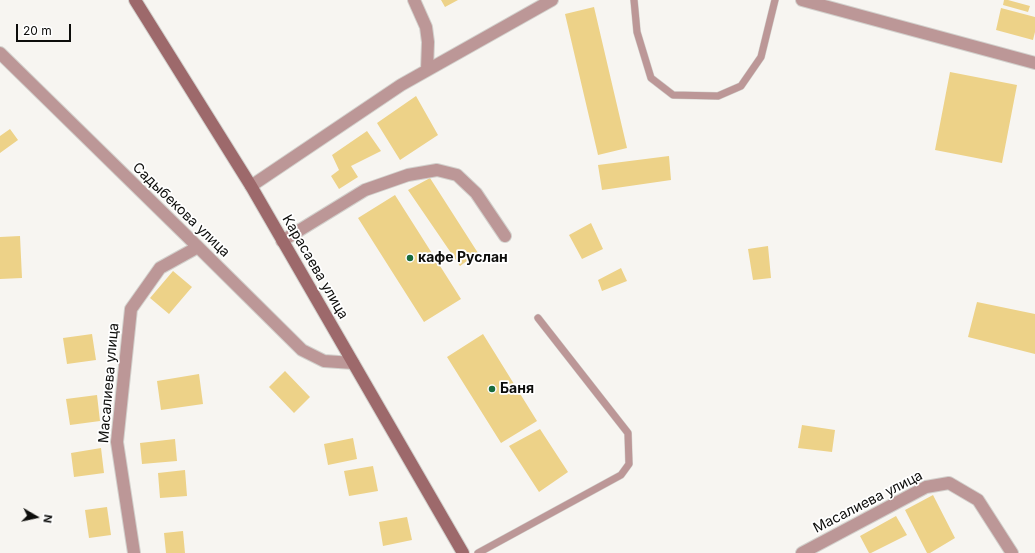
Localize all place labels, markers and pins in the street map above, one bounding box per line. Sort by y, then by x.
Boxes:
place label: кафе Руслан [418,250,508,266]
marker: кафе Руслан [405,253,415,263]
place label: Баня [500,381,534,397]
marker: Баня [487,384,497,394]

